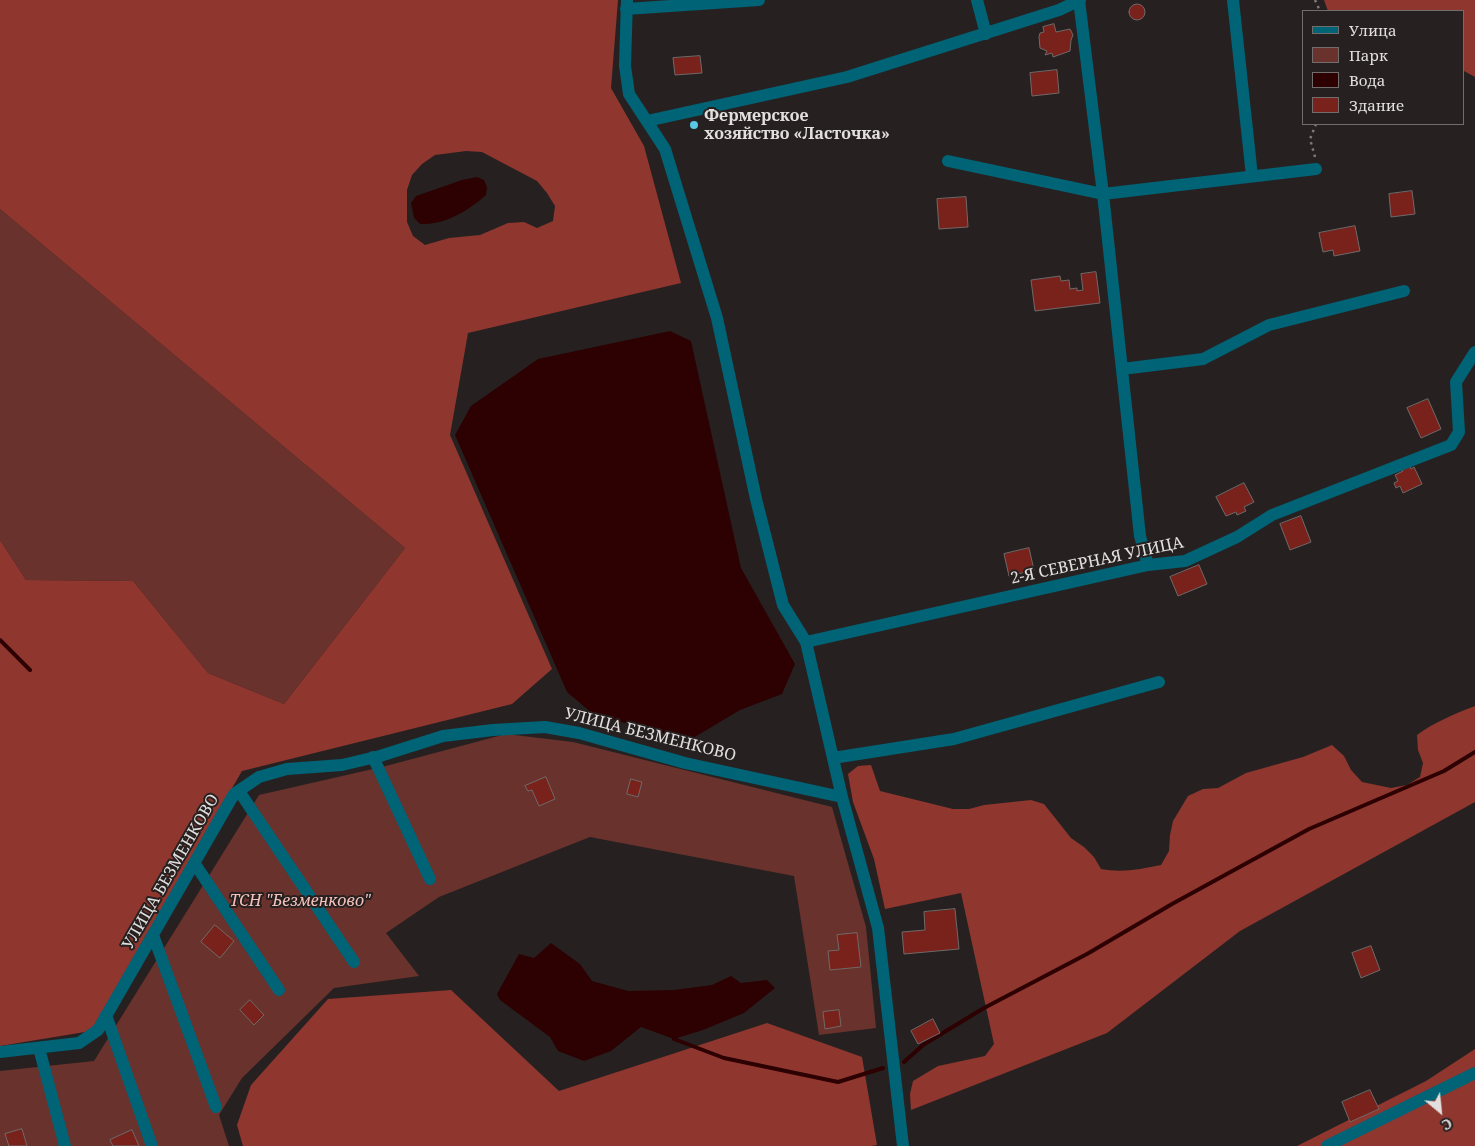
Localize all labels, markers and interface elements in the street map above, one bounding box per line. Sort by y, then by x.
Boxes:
legend [1302,10,1465,125]
text: Улица [1349,20,1397,40]
text: Парк [1349,45,1388,65]
text: Вода [1349,70,1385,90]
text: Здание [1349,95,1404,115]
place label: Фермерское хозяйство «Ласточка» [704,106,890,144]
marker: Фермерское хозяйство «Ласточка» [688,119,700,131]
street label: 2-Я СЕВЕРНАЯ УЛИЦА [1009,533,1185,589]
street label: УЛИЦА БЕЗМЕНКОВО [562,704,738,766]
street label: УЛИЦА БЕЗМЕНКОВО [119,791,223,953]
park label: ТСН "Безменково" [229,891,371,911]
north arrow [1415,1086,1465,1136]
text: С [1439,1114,1456,1135]

